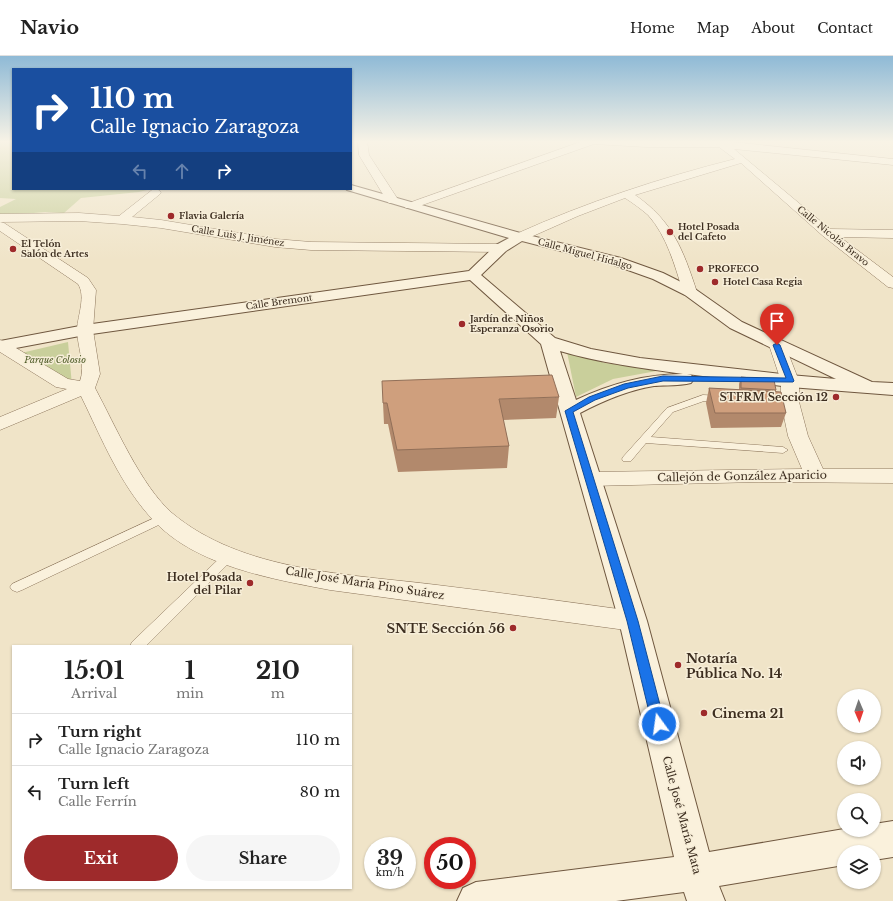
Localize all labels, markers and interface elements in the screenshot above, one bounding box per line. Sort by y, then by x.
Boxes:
text: Navio [20,16,79,39]
text: Home [630,19,675,37]
text: Map [697,19,729,37]
text: About [751,19,795,37]
text: Contact [817,19,873,37]
text: 110 m [90,81,174,116]
icon: right [24,84,76,136]
text: Calle Ignacio Zaragoza [90,116,299,138]
icon: left [129,160,151,182]
icon: ahead [171,160,193,182]
icon: right [213,160,235,182]
street label: Calle Nicolás Bravo [795,203,872,268]
place label: Flavia Galería [179,210,245,221]
marker: Flavia Galería [166,211,176,221]
place label: Hotel Posada del Cafeto [678,221,740,242]
street label: Calle Luis J. Jiménez [191,223,285,248]
marker: Hotel Posada del Cafeto [665,227,675,237]
street label: Calle Miguel Hidalgo [537,236,634,271]
place label: El Telón Salón de Artes [21,238,88,259]
marker: El Telón Salón de Artes [8,244,18,254]
place label: PROFECO [708,263,759,274]
marker: PROFECO [695,264,705,274]
place label: Hotel Casa Regia [723,276,803,287]
marker: Hotel Casa Regia [710,277,720,287]
street label: Calle Bremont [245,291,314,312]
pin [760,304,794,345]
icon: arrive [766,310,788,332]
place label: Jardín de Niños Esperanza Osorio [468,313,554,334]
marker: Jardín de Niños Esperanza Osorio [457,319,467,329]
park label: Parque Colosio [23,354,86,365]
place label: STFRM Sección 12 [719,390,828,404]
marker: STFRM Sección 12 [831,392,841,402]
street label: Callejón de González Aparicio [657,468,827,484]
street label: Calle José María Pino Suárez [285,564,445,602]
place label: Hotel Posada del Pilar [167,570,243,597]
marker: Hotel Posada del Pilar [245,578,255,588]
place label: SNTE Sección 56 [386,620,505,637]
marker: SNTE Sección 56 [508,623,518,633]
place label: Notaría Pública No. 14 [686,650,783,682]
text: 15:01 [64,656,124,685]
text: 1 [185,656,195,685]
text: 210 [256,656,300,685]
marker: Notaría Pública No. 14 [673,660,683,670]
text: Arrival [71,685,117,702]
text: min [176,685,204,702]
text: m [271,685,285,702]
north arrow [837,689,881,733]
map controls [837,689,881,889]
position arrow [638,703,680,745]
place label: Cinema 21 [712,705,784,722]
marker: Cinema 21 [699,708,709,718]
text: Turn right [58,722,141,741]
icon: right [24,729,46,751]
text: 110 m [296,730,340,749]
text: Calle Ignacio Zaragoza [58,741,209,758]
button: sound [837,741,881,785]
street label: Calle José María Mata [659,754,705,876]
text: Turn left [58,774,129,793]
icon: left [24,781,46,803]
text: 80 m [300,782,340,801]
text: Calle Ferrín [58,793,137,810]
button: search [837,793,881,837]
button: Exit [24,835,178,881]
button: Share [186,835,340,881]
speed limit sign: 50 [424,837,476,889]
button: layers [837,845,881,889]
text: 39 [377,846,403,870]
text: km/h [376,866,404,879]

